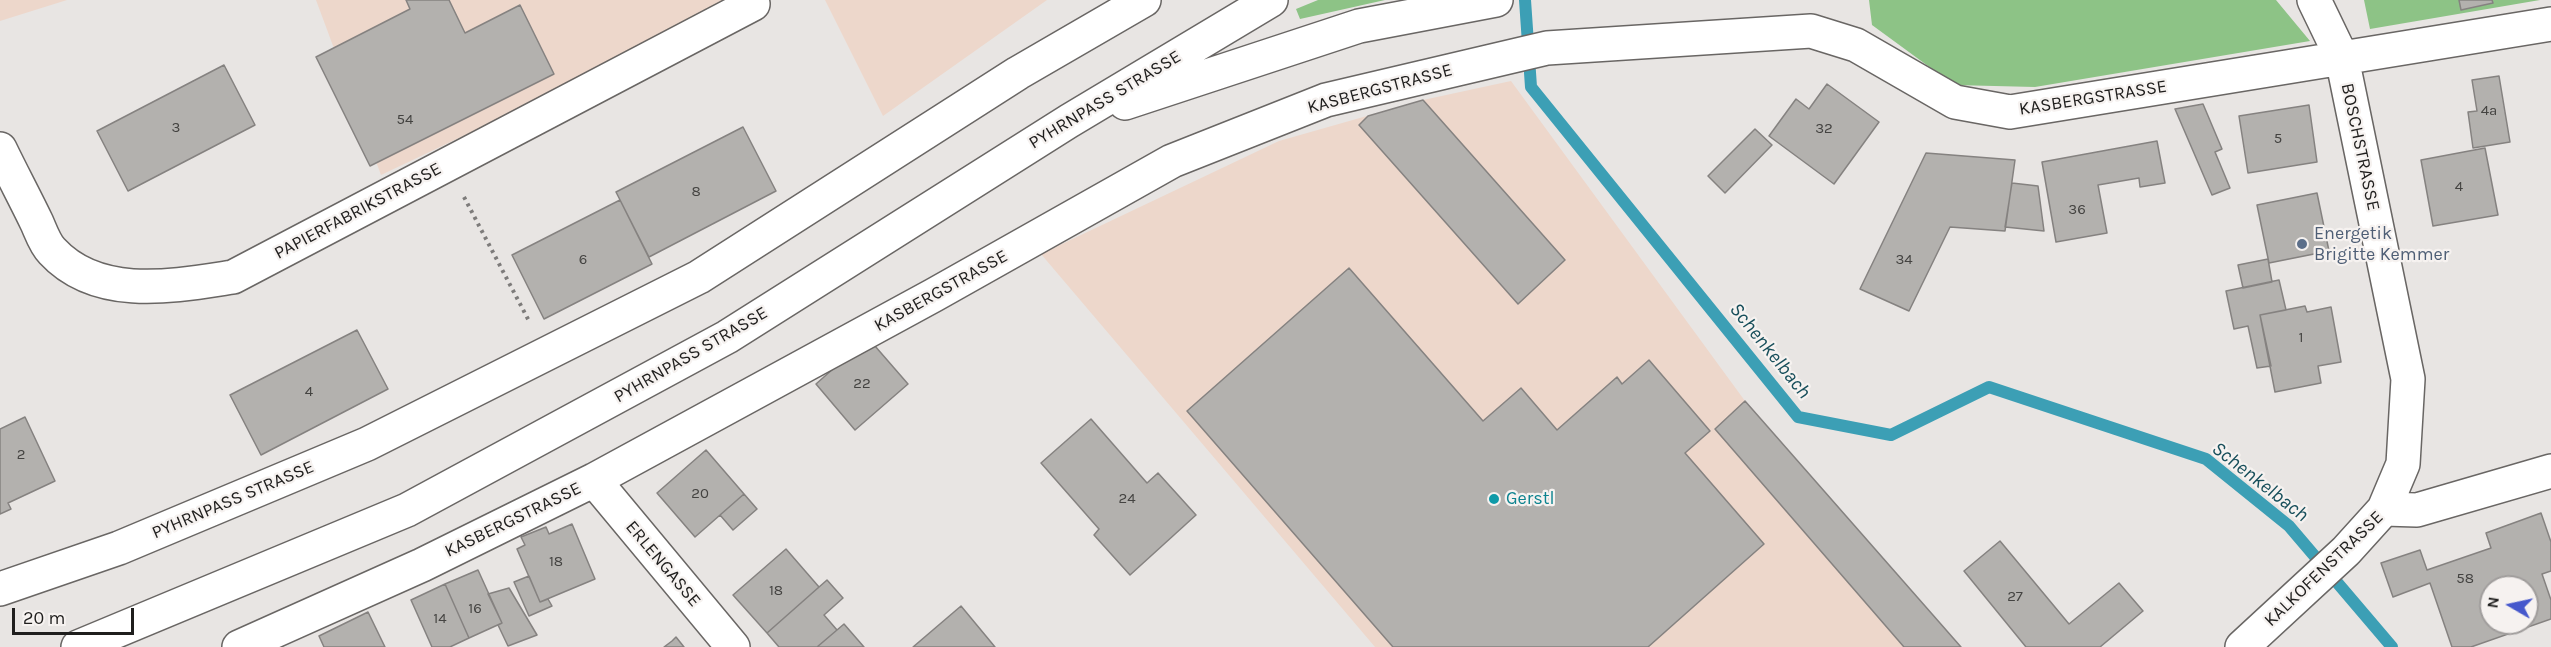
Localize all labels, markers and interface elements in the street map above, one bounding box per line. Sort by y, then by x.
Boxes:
street label: PYHRNPASS STRASSE [1025,46,1185,154]
street label: KASBERGSTRASSE [1305,59,1455,119]
street label: KASBERGSTRASSE [2018,76,2168,120]
street label: BOSCHSTRASSE [2336,81,2384,213]
house number: 4a [2481,102,2497,120]
house number: 54 [397,111,413,129]
house number: 3 [172,119,180,137]
house number: 32 [1815,120,1833,138]
house number: 5 [2274,130,2282,148]
street label: PAPIERFABRIKSTRASSE [271,158,445,264]
house number: 4 [2455,178,2463,196]
house number: 8 [691,183,701,201]
house number: 36 [2068,201,2086,219]
place label: Energetik Brigitte Kemmer [2314,223,2449,266]
marker: Energetik Brigitte Kemmer [2295,237,2309,251]
street label: KASBERGSTRASSE [871,245,1011,337]
house number: 6 [579,251,587,269]
house number: 34 [1895,251,1913,269]
water label: Schenkelbach [1724,298,1816,404]
street label: PYHRNPASS STRASSE [610,302,772,408]
house number: 1 [2299,329,2303,347]
house number: 22 [853,375,871,393]
house number: 4 [305,383,313,401]
water label: Schenkelbach [2207,437,2313,527]
house number: 2 [17,446,25,464]
street label: PYHRNPASS STRASSE [149,456,317,544]
street label: KASBERGSTRASSE [441,478,585,562]
house number: 20 [691,485,709,503]
place label: Gerstl [1506,488,1555,510]
house number: 24 [1118,490,1136,508]
marker: Gerstl [1487,492,1501,506]
street label: KALKOFENSTRASSE [2260,507,2388,631]
street label: ERLENGASSE [621,517,705,611]
house number: 18 [549,553,563,571]
house number: 58 [2456,570,2474,588]
north arrow [2479,575,2539,635]
house number: 18 [769,582,783,600]
house number: 27 [2007,588,2023,606]
text: N [2482,595,2503,610]
scale bar [15,596,136,634]
house number: 16 [468,600,482,618]
text: 20 m [23,607,65,629]
house number: 14 [433,610,447,628]

